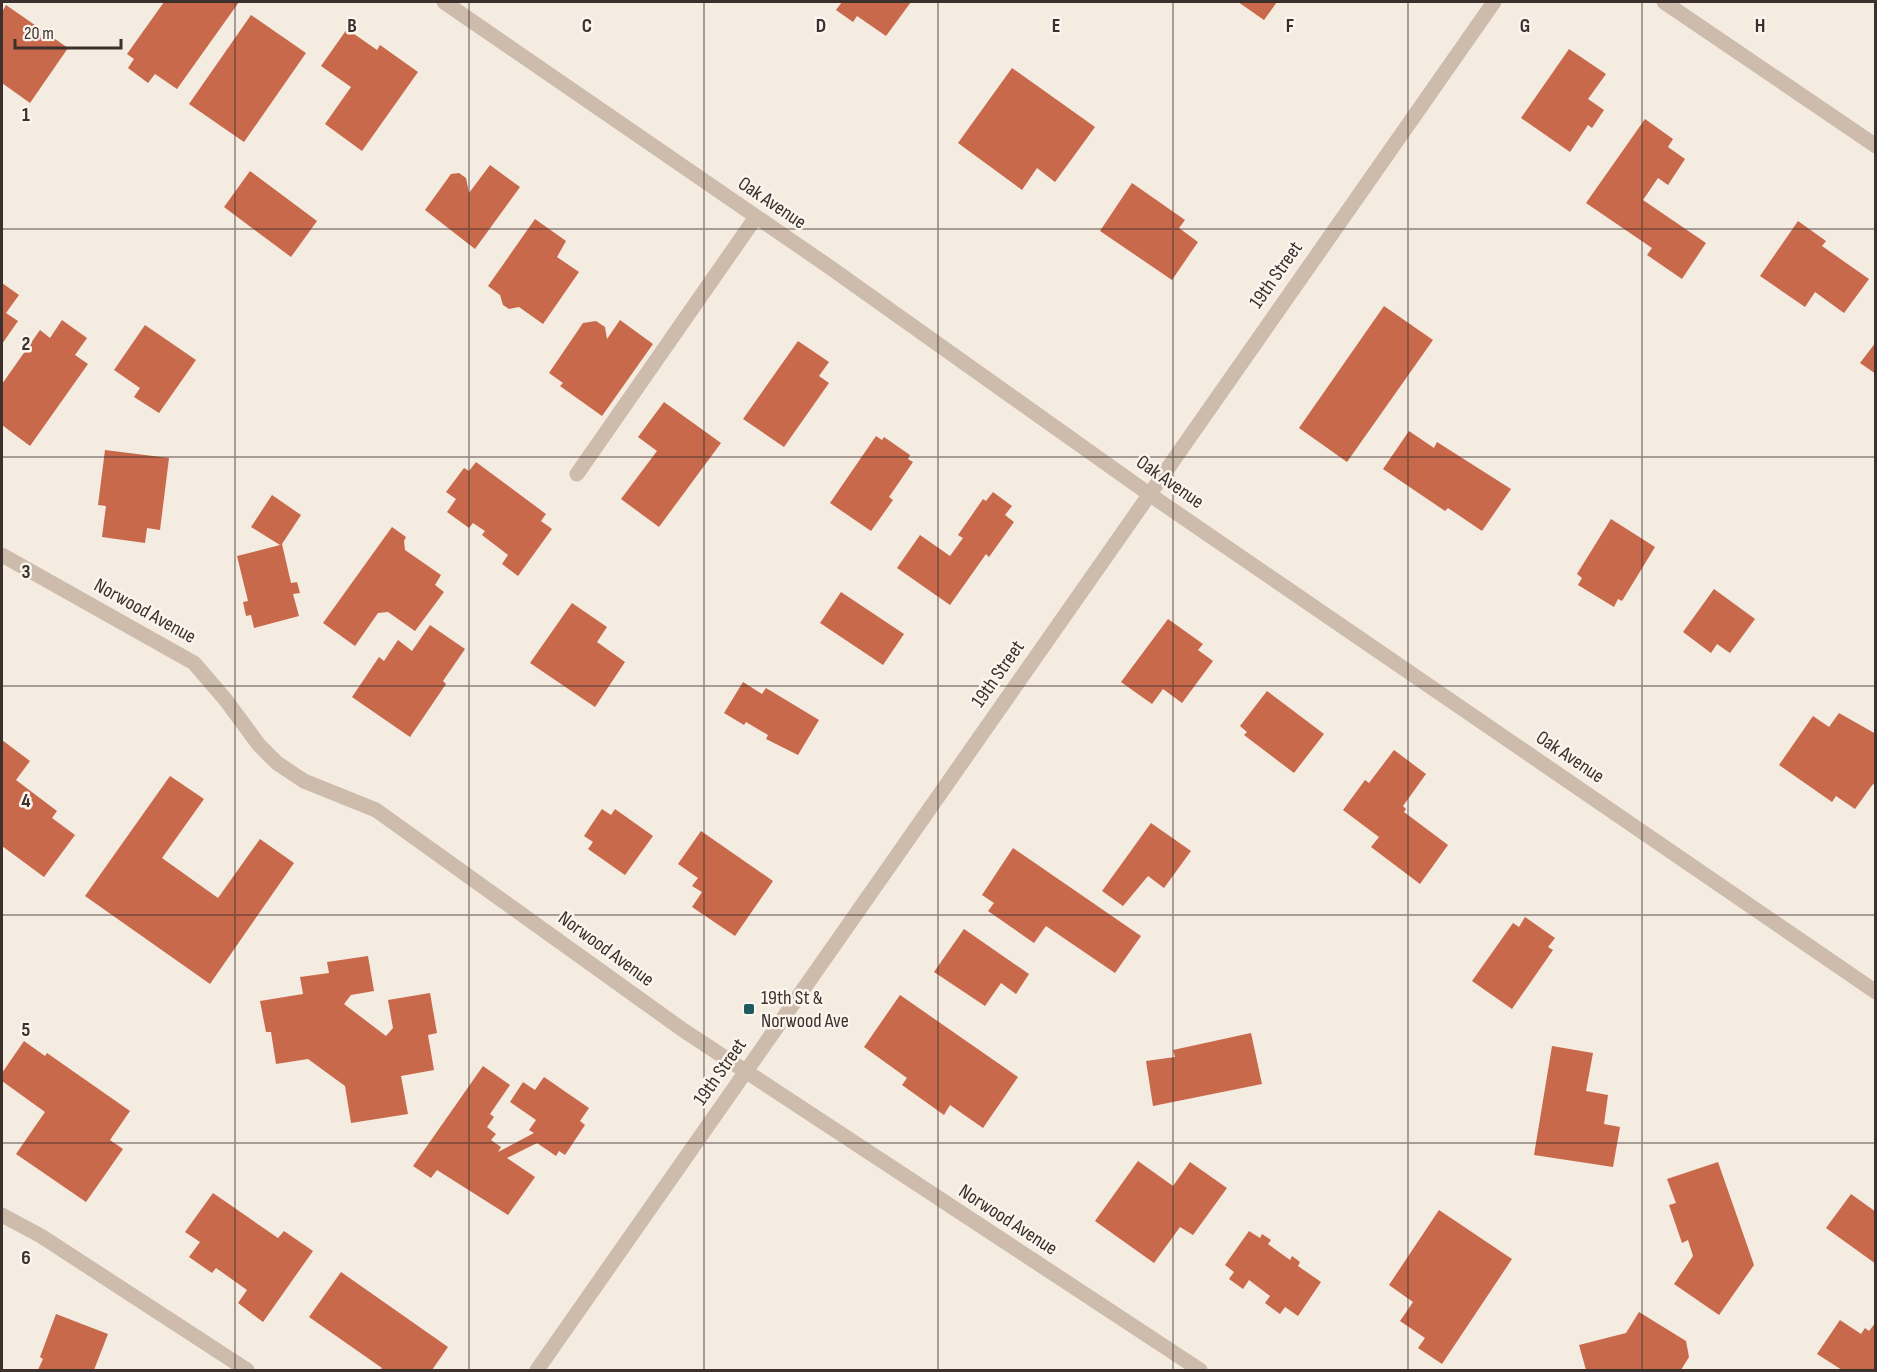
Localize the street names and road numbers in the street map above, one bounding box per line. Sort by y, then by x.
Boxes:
street label: Oak Avenue [733,171,811,235]
street label: 19th Street [1244,237,1308,313]
street label: Oak Avenue [1132,450,1208,514]
street label: Norwood Avenue [90,573,200,649]
street label: 19th Street [966,636,1030,712]
street label: Oak Avenue [1531,725,1609,789]
street label: Norwood Avenue [553,906,659,992]
street label: 19th Street [688,1034,752,1110]
street label: Norwood Avenue [954,1179,1062,1261]

